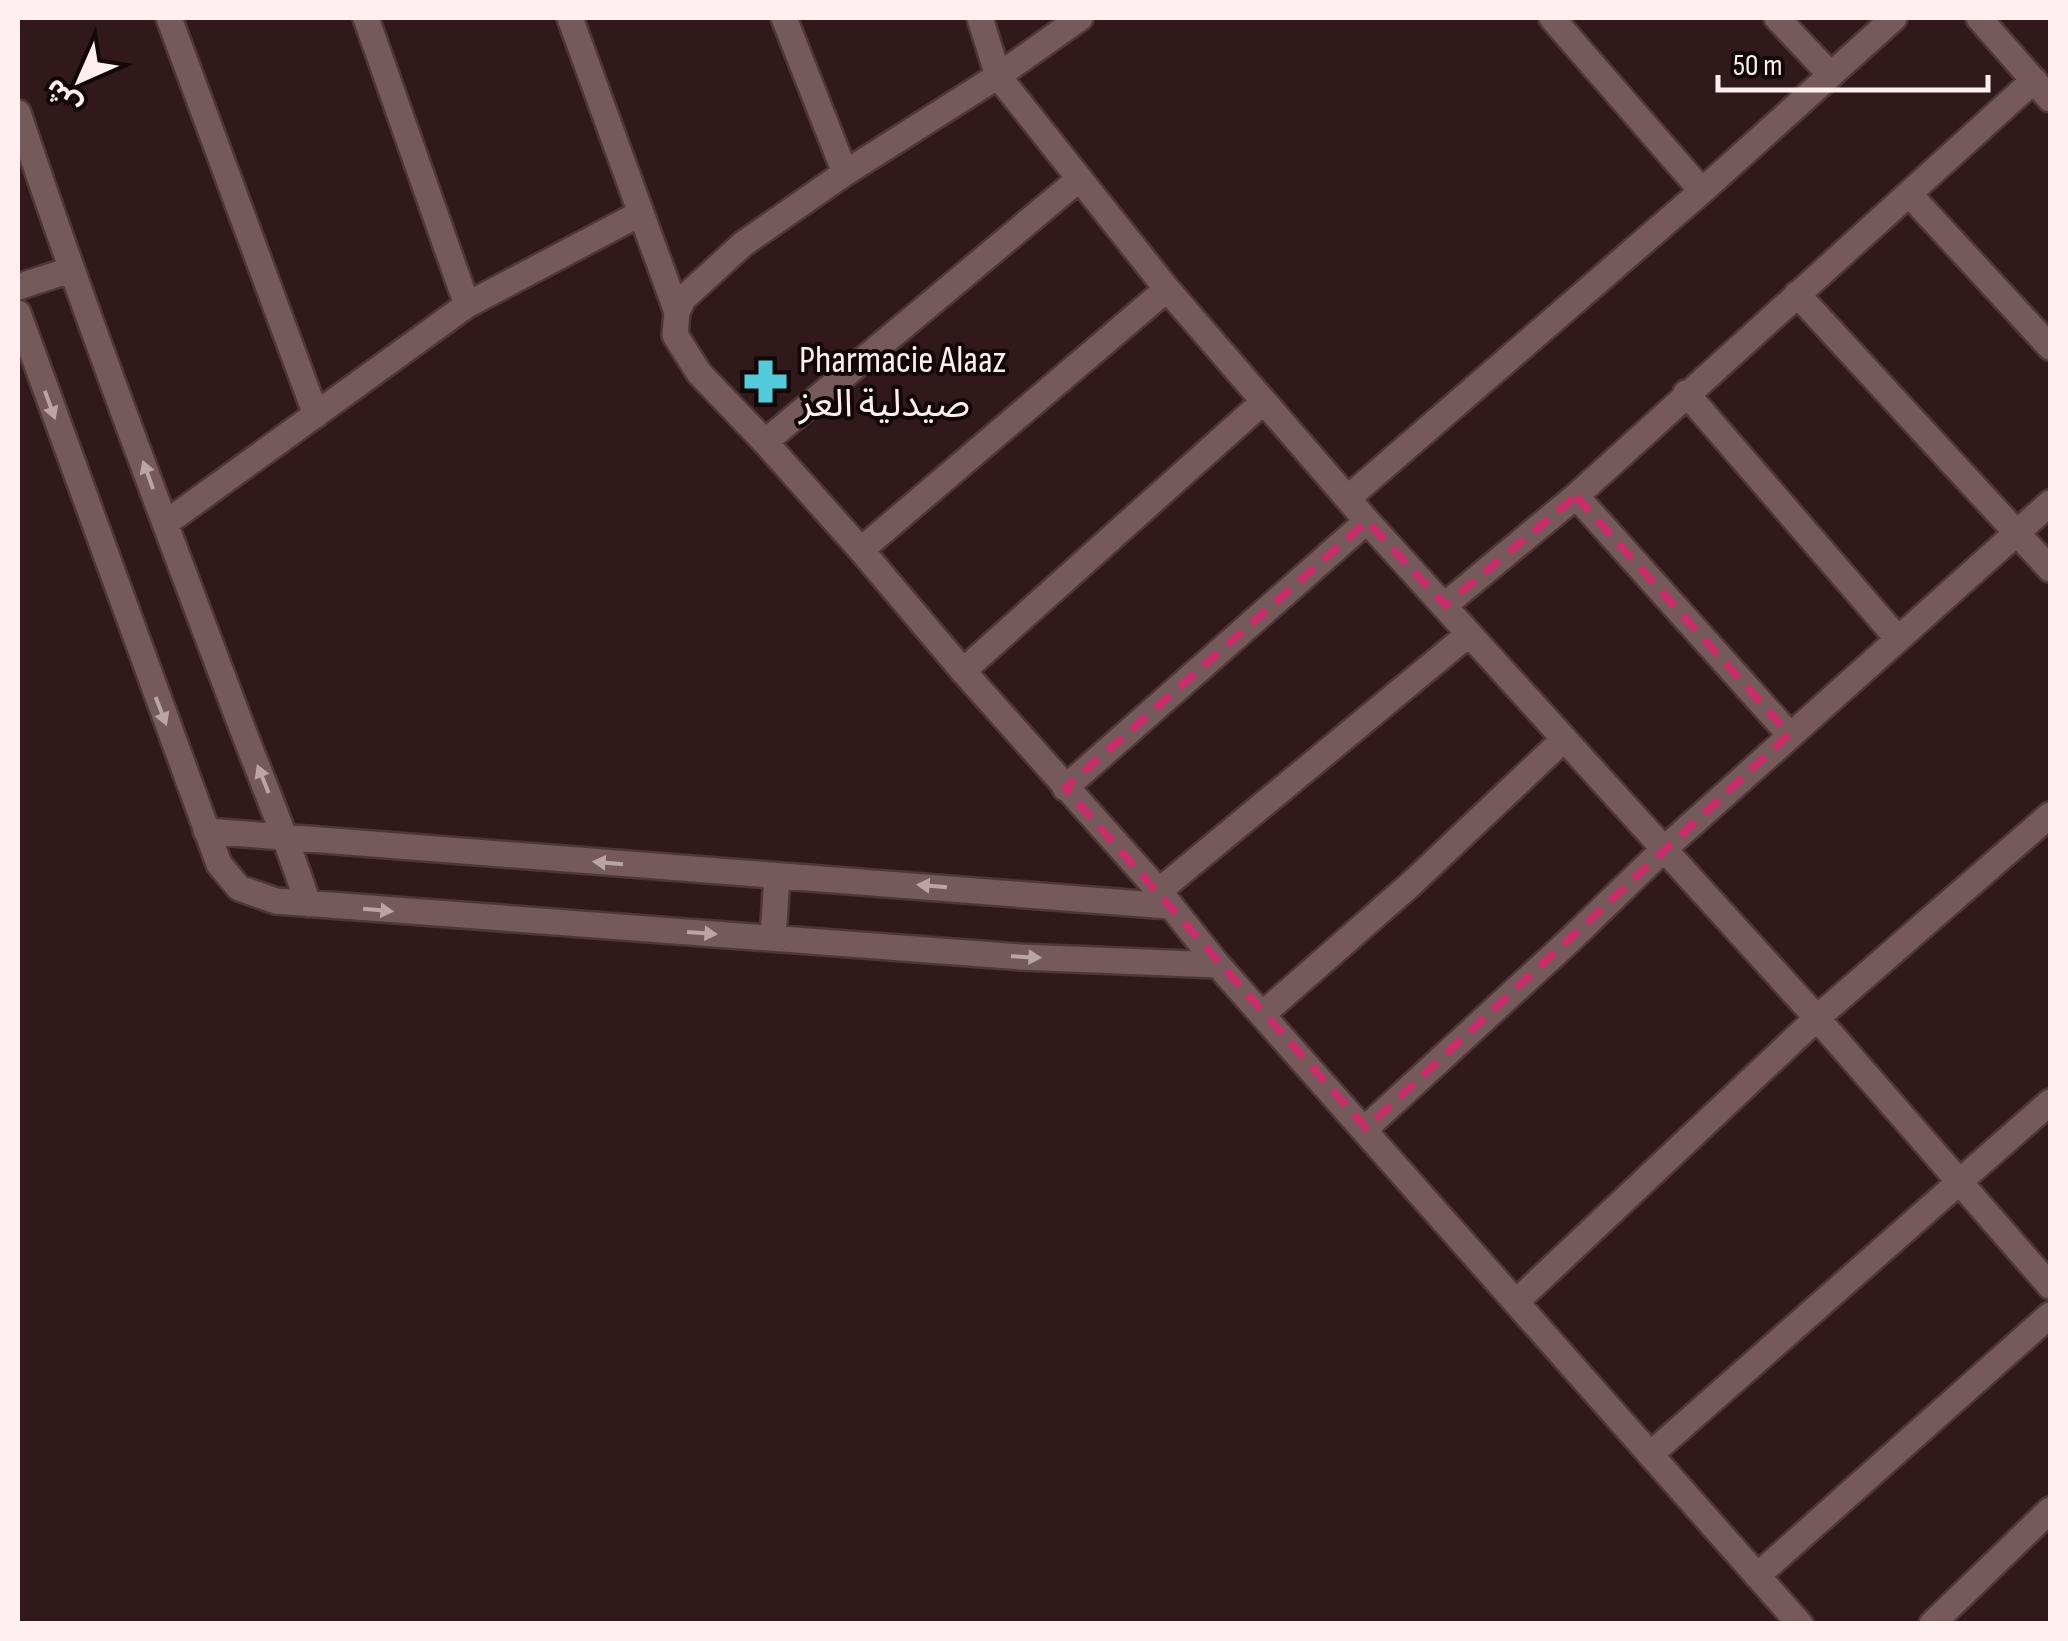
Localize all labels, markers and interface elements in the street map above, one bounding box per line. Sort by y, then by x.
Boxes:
north arrow [30,30,130,130]
scale bar [1718,30,1988,92]
text: 50 m [1733,48,1782,84]
text: ش [38,71,89,122]
place label: Pharmacie Alaaz صيدلية العز [798,338,1006,427]
pharmacy icon: Pharmacie Alaaz صيدلية العز [742,357,790,405]
one-way arrow [43,391,58,421]
one-way arrow [140,460,156,490]
one-way arrow [153,696,169,726]
one-way arrow [255,764,271,794]
one-way arrow [591,855,623,871]
one-way arrow [915,878,947,894]
one-way arrow [363,902,395,918]
one-way arrow [687,925,719,941]
one-way arrow [1011,949,1043,965]

